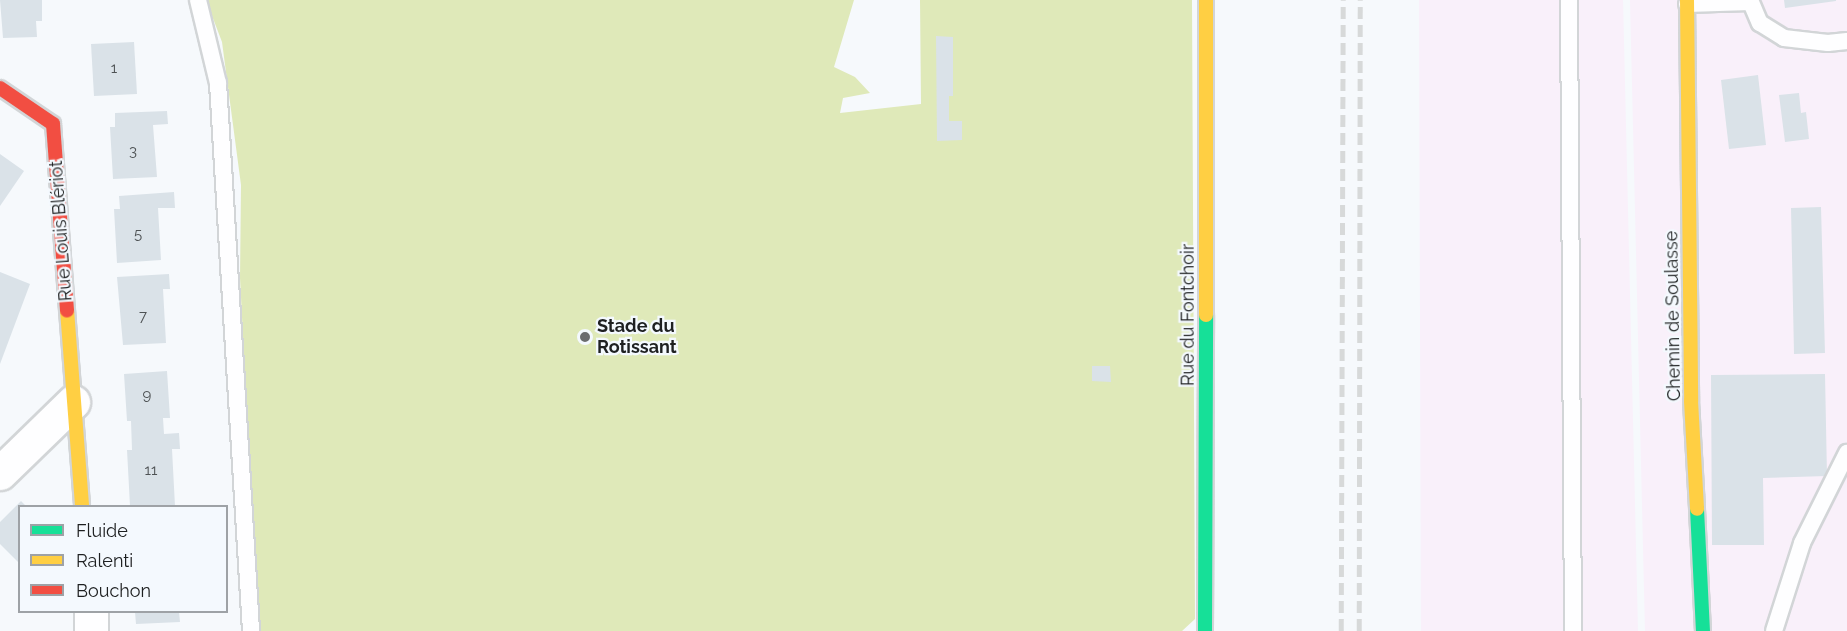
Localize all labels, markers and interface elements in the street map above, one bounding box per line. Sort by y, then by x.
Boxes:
house number: 1 [111,60,117,78]
house number: 3 [129,143,137,161]
street label: Rue Louis Blériot [45,160,77,302]
house number: 5 [134,226,142,244]
street label: Chemin de Soulasse [1661,231,1685,401]
street label: Rue du Fontchoir [1177,244,1199,386]
house number: 7 [139,308,147,326]
place label: Stade du Rotissant [597,316,677,358]
marker: Stade du Rotissant [578,330,592,344]
house number: 9 [143,387,151,405]
house number: 11 [145,462,157,480]
legend [18,505,228,613]
text: Fluide [76,520,128,541]
text: Ralenti [76,550,133,571]
text: Bouchon [76,580,151,601]

